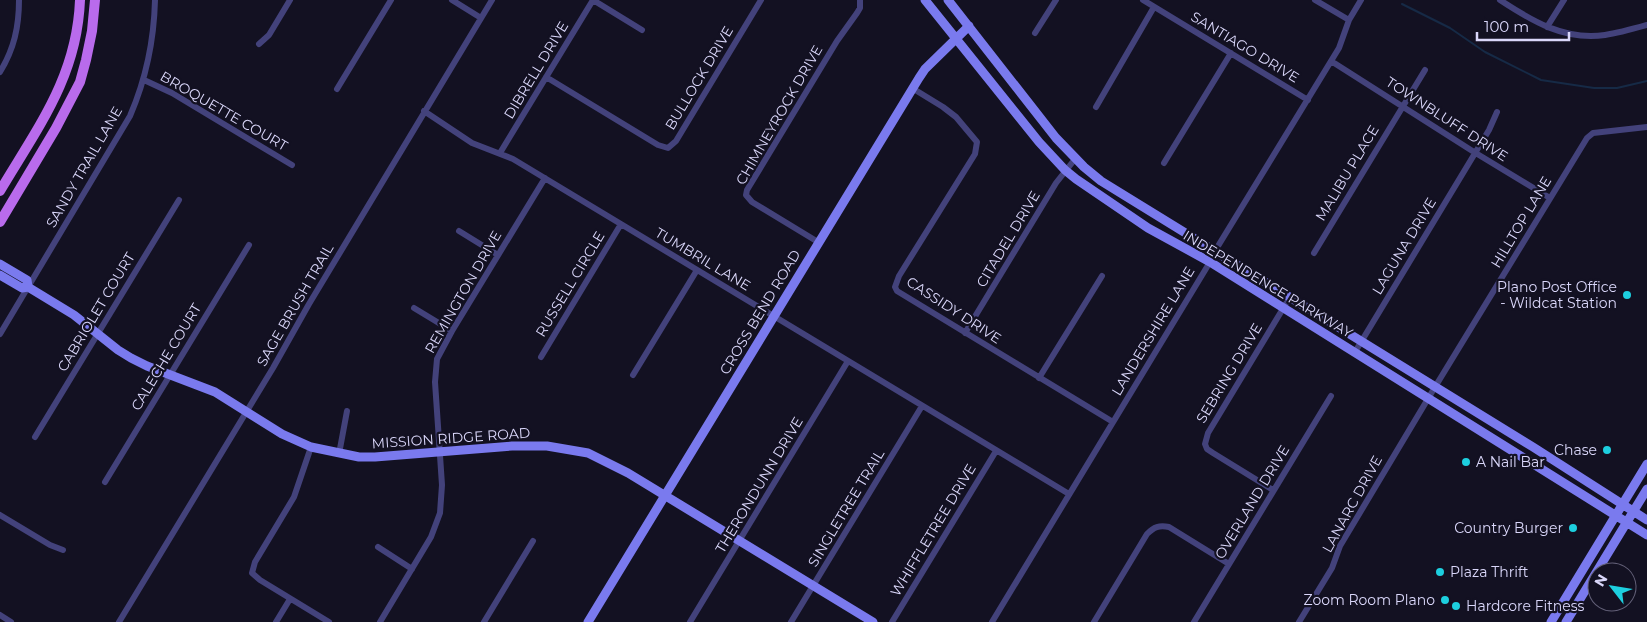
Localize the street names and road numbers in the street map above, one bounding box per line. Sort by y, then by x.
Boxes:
street label: SANTIAGO DRIVE [1188,8,1302,86]
street label: DIBRELL DRIVE [500,18,572,122]
street label: BULLOCK DRIVE [661,23,737,133]
street label: CHIMNEYROCK DRIVE [732,42,826,188]
street label: BROQUETTE COURT [157,67,291,155]
street label: TOWNBLUFF DRIVE [1383,73,1511,165]
street label: SANDY TRAIL LANE [42,103,126,231]
street label: MALIBU PLACE [1311,122,1383,224]
street label: HILLTOP LANE [1487,173,1555,271]
street label: CITADEL DRIVE [972,188,1044,290]
street label: LAGUNA DRIVE [1368,194,1440,298]
street label: TUMBRIL LANE [652,223,754,295]
street label: INDEPENDENCE PARKWAY [1180,226,1356,342]
street label: REMINGTON DRIVE [421,227,505,357]
street label: RUSSELL CIRCLE [531,228,609,340]
street label: SAGE BRUSH TRAIL [253,240,338,369]
street label: CROSS BEND ROAD [716,246,804,378]
street label: CABRIOLET COURT [53,249,139,375]
street label: LANDERSHIRE LANE [1107,263,1199,399]
street label: CASSIDY DRIVE [903,273,1005,347]
street label: CALECHE COURT [127,300,205,414]
street label: SEBRING DRIVE [1192,320,1266,426]
street label: THERONDUNN DRIVE [711,414,807,556]
street label: MISSION RIDGE ROAD [371,423,531,453]
street label: OVERLAND DRIVE [1211,442,1293,562]
street label: SINGLETREE TRAIL [804,445,889,570]
street label: LANARC DRIVE [1318,452,1386,556]
street label: WHIFFLETREE DRIVE [886,460,980,600]

